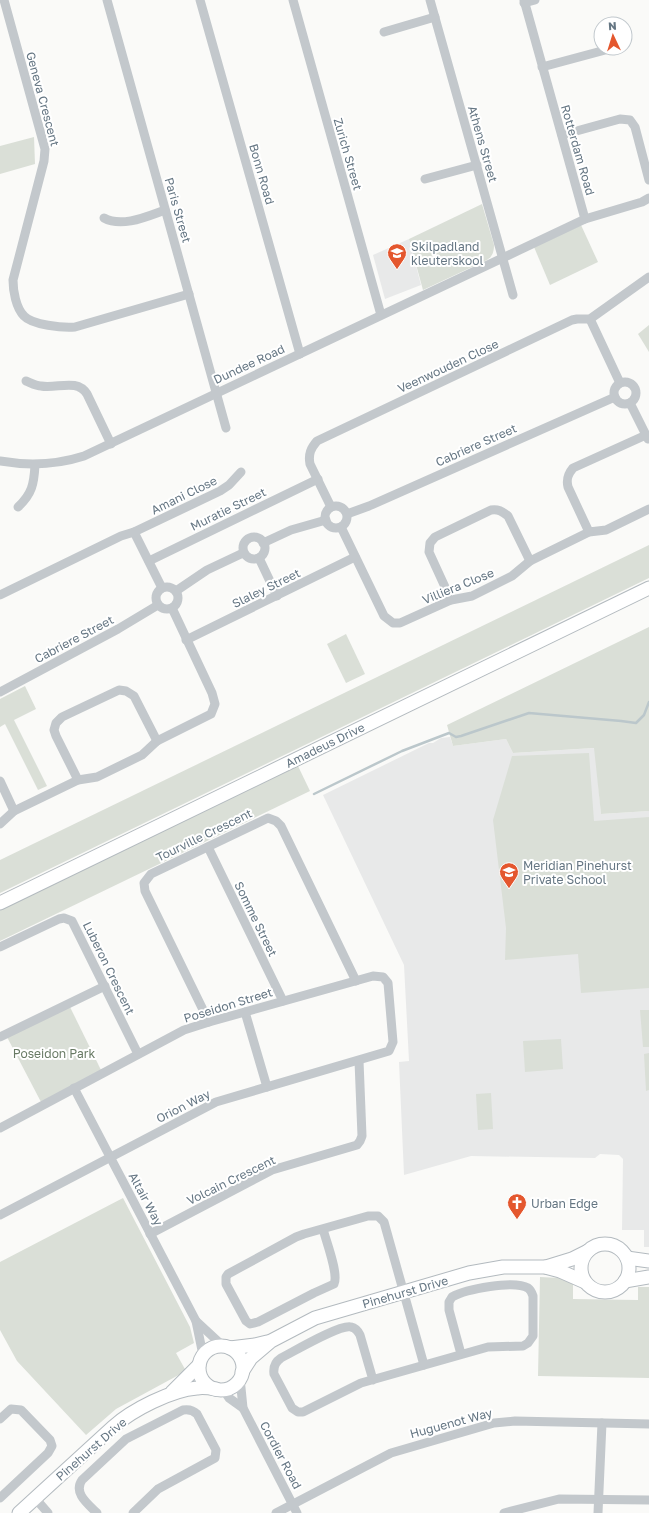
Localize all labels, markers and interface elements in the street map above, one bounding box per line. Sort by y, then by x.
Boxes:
north arrow [593,16,633,56]
text: N [608,19,617,32]
street label: Geneva Crescent [23,50,63,148]
street label: Rotterdam Road [558,103,598,197]
street label: Athens Street [465,104,501,184]
street label: Zurich Street [331,116,366,192]
street label: Bonn Road [246,142,278,206]
street label: Paris Street [162,176,195,245]
place label: Skilpadland kleuterskool [411,239,483,268]
school or university icon: Skilpadland kleuterskool [386,242,408,270]
street label: Veenwouden Close [395,336,501,396]
street label: Dundee Road [211,341,287,387]
street label: Cabriere Street [433,420,519,470]
street label: Amani Close [149,473,219,517]
street label: Muratie Street [188,484,268,534]
street label: Slaley Street [229,565,303,611]
street label: Villiera Close [420,565,496,607]
street label: Cabriere Street [32,612,116,666]
street label: Amadeus Drive [283,719,367,771]
street label: Tourville Crescent [154,805,255,865]
place label: Meridian Pinehurst Private School [523,858,632,887]
school or university icon: Meridian Pinehurst Private School [498,861,520,889]
street label: Somme Street [231,879,281,959]
street label: Luberon Crescent [80,919,138,1017]
street label: Poseidon Street [182,984,274,1026]
park label: Poseidon Park [13,1046,95,1061]
street label: Orion Way [153,1086,213,1126]
street label: Volcain Crescent [184,1152,278,1208]
street label: Altair Way [126,1170,166,1228]
church icon: Urban Edge [506,1192,528,1220]
place label: Urban Edge [531,1196,598,1211]
street label: Pinehurst Drive [360,1273,450,1311]
street label: Huguenot Way [408,1405,494,1441]
street label: Pinehurst Drive [53,1414,129,1484]
street label: Cordier Road [257,1419,305,1491]

